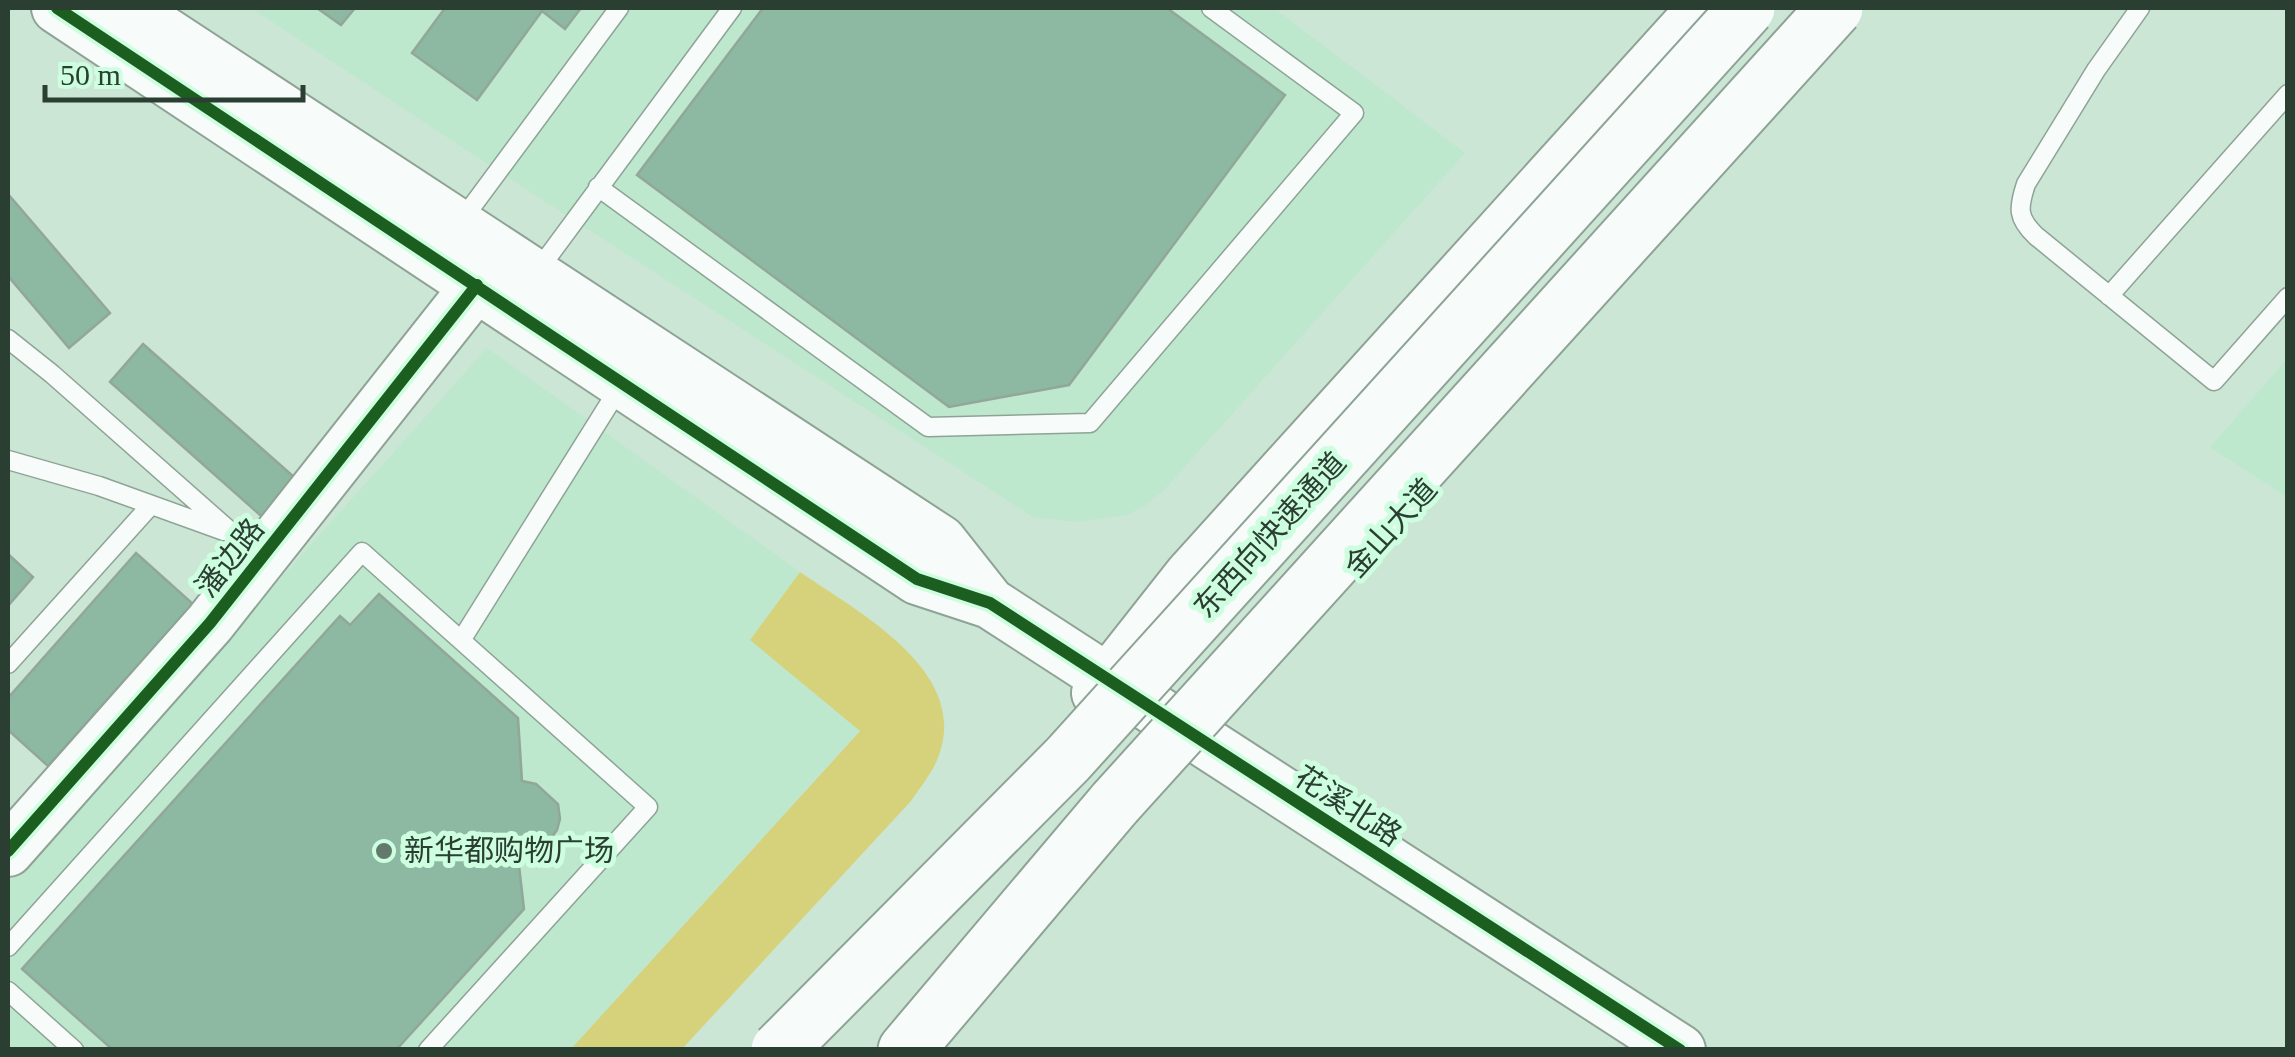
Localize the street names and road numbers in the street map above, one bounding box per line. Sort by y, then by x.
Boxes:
street label: 东西向快速通道 [1187,446,1352,624]
street label: 金山大道 [1338,472,1443,583]
street label: 潘边路 [189,512,270,603]
street label: 花溪北路 [1289,759,1408,852]

